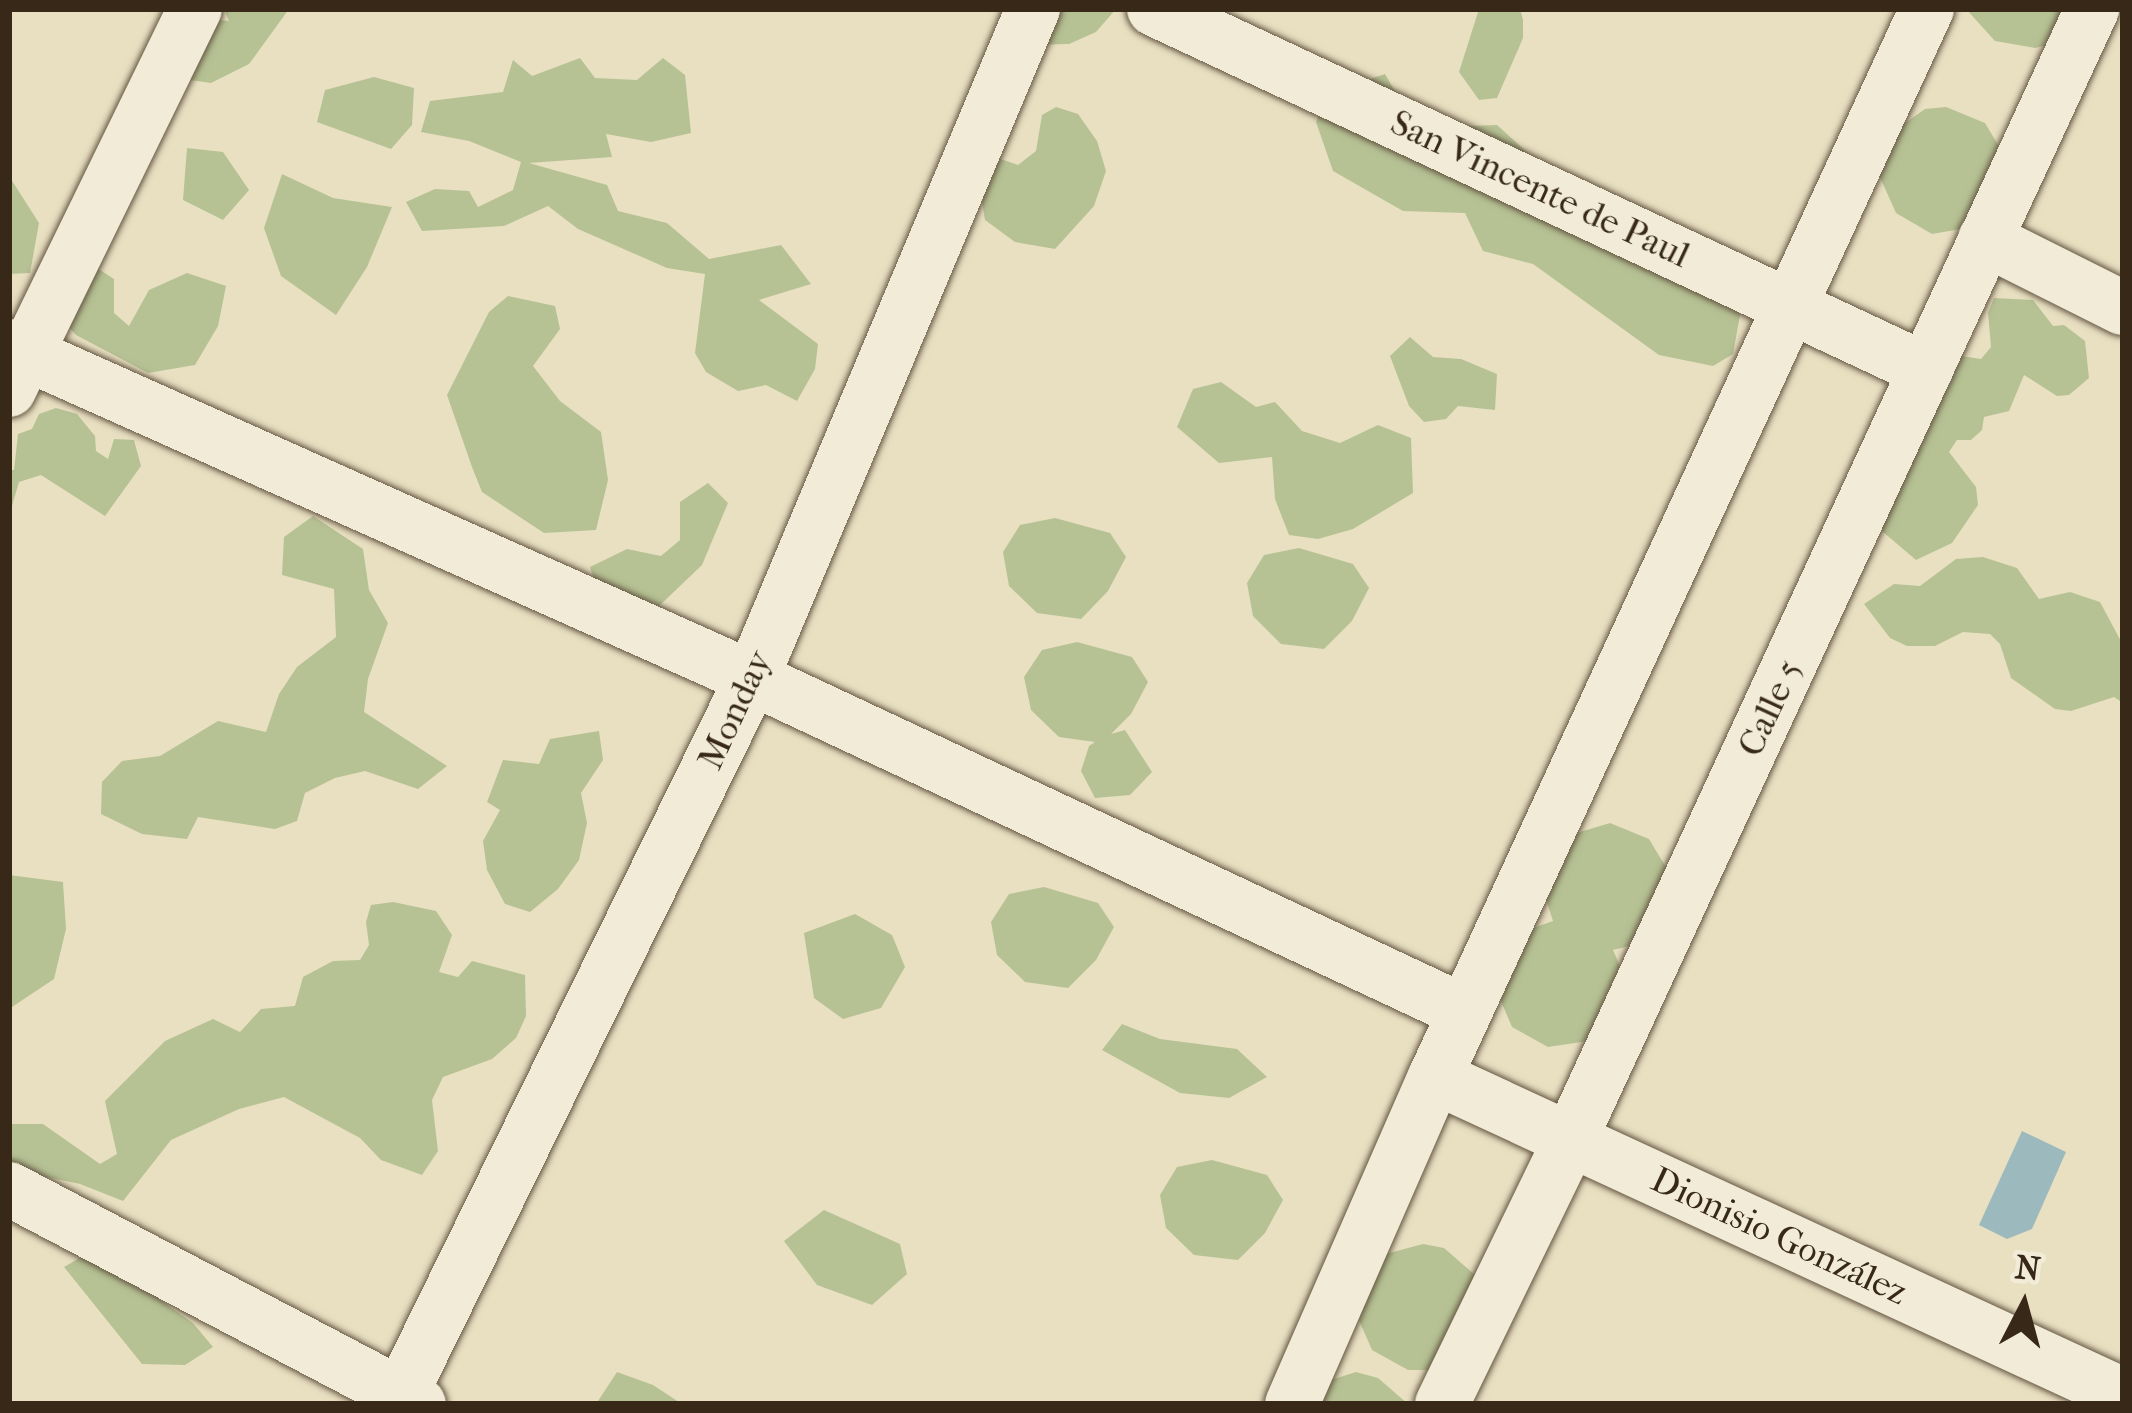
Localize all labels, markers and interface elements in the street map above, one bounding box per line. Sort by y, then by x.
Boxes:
street label: San Vincente de Paul [1384,101,1696,277]
street label: Monday [689,644,781,776]
street label: Calle 5 [1729,653,1811,763]
street label: Dionisio González [1644,1158,1914,1314]
north arrow [1964,1245,2084,1365]
text: N [2013,1248,2042,1289]

